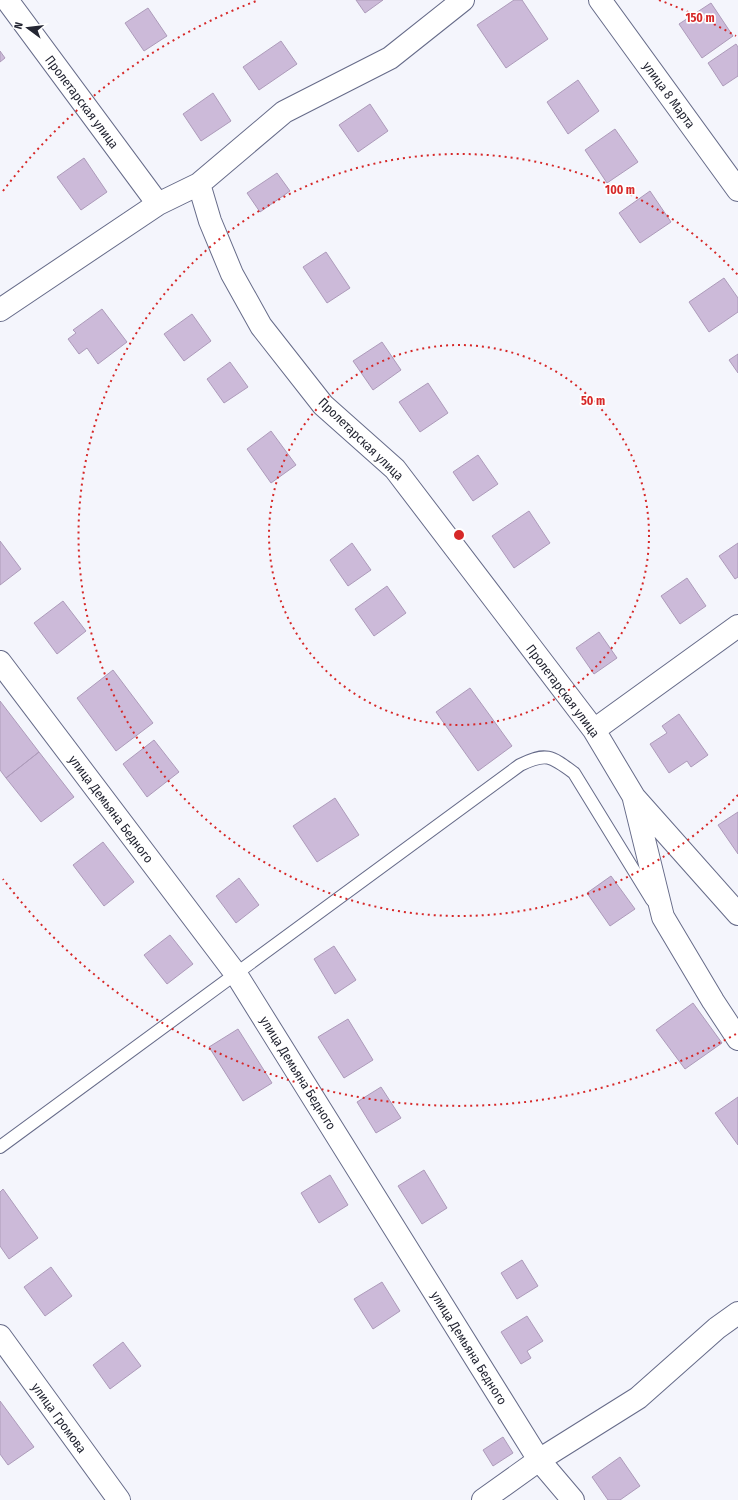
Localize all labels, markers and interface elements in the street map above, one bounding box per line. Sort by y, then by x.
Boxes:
north arrow [8,8,48,48]
text: 150 m [685,11,715,25]
text: N [12,21,26,30]
street label: Пролетарская улица [42,53,122,151]
street label: улица 8 Марта [640,59,698,131]
text: 100 m [605,183,635,197]
text: 50 m [581,394,605,408]
street label: Пролетарская улица [315,395,407,483]
centre of rings [452,528,466,542]
street label: Пролетарская улица [523,642,603,740]
street label: улица Демьяна Бедного [66,752,156,866]
street label: улица Демьяна Бедного [257,1013,339,1133]
street label: улица Демьяна Бедного [428,1288,510,1408]
street label: улица Громова [29,1380,89,1456]

